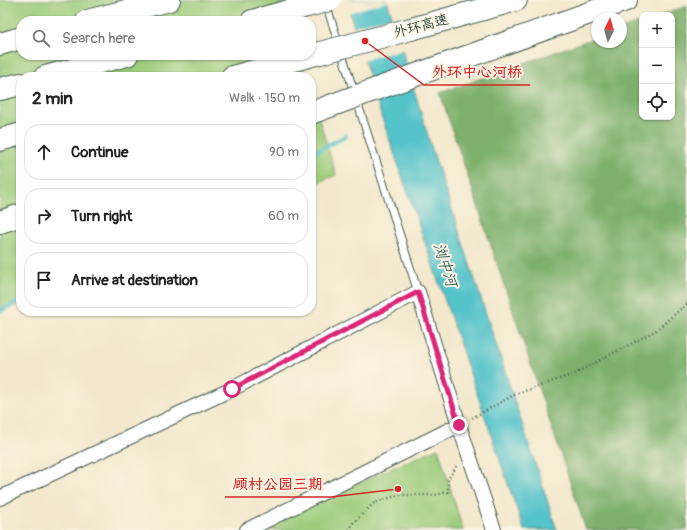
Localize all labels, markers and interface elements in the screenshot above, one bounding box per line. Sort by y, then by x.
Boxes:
street label: 外环高速 [392,11,450,41]
north arrow [591,12,627,48]
map controls [639,12,675,120]
button: + [639,12,675,48]
search box [16,16,316,60]
icon: search [30,27,52,49]
text: Search here [62,29,135,48]
button: − [639,48,675,84]
callout: 外环中心河桥 [424,58,530,85]
text: 外环中心河桥 [432,63,522,82]
button: locate [639,84,675,120]
text: 2 min [32,88,73,109]
text: Walk · 150 m [229,90,300,106]
icon: ahead [33,141,55,163]
text: Continue [71,143,129,162]
text: 90 m [269,144,299,160]
icon: right [33,205,55,227]
text: Turn right [71,207,132,226]
text: 60 m [268,208,299,224]
water label: 浏中河 [429,241,462,292]
icon: arrive [33,269,55,291]
text: Arrive at destination [71,271,198,290]
route start [223,380,241,398]
route end [450,416,468,434]
callout: 顾村公园三期 [225,470,331,497]
text: 顾村公园三期 [233,475,323,494]

